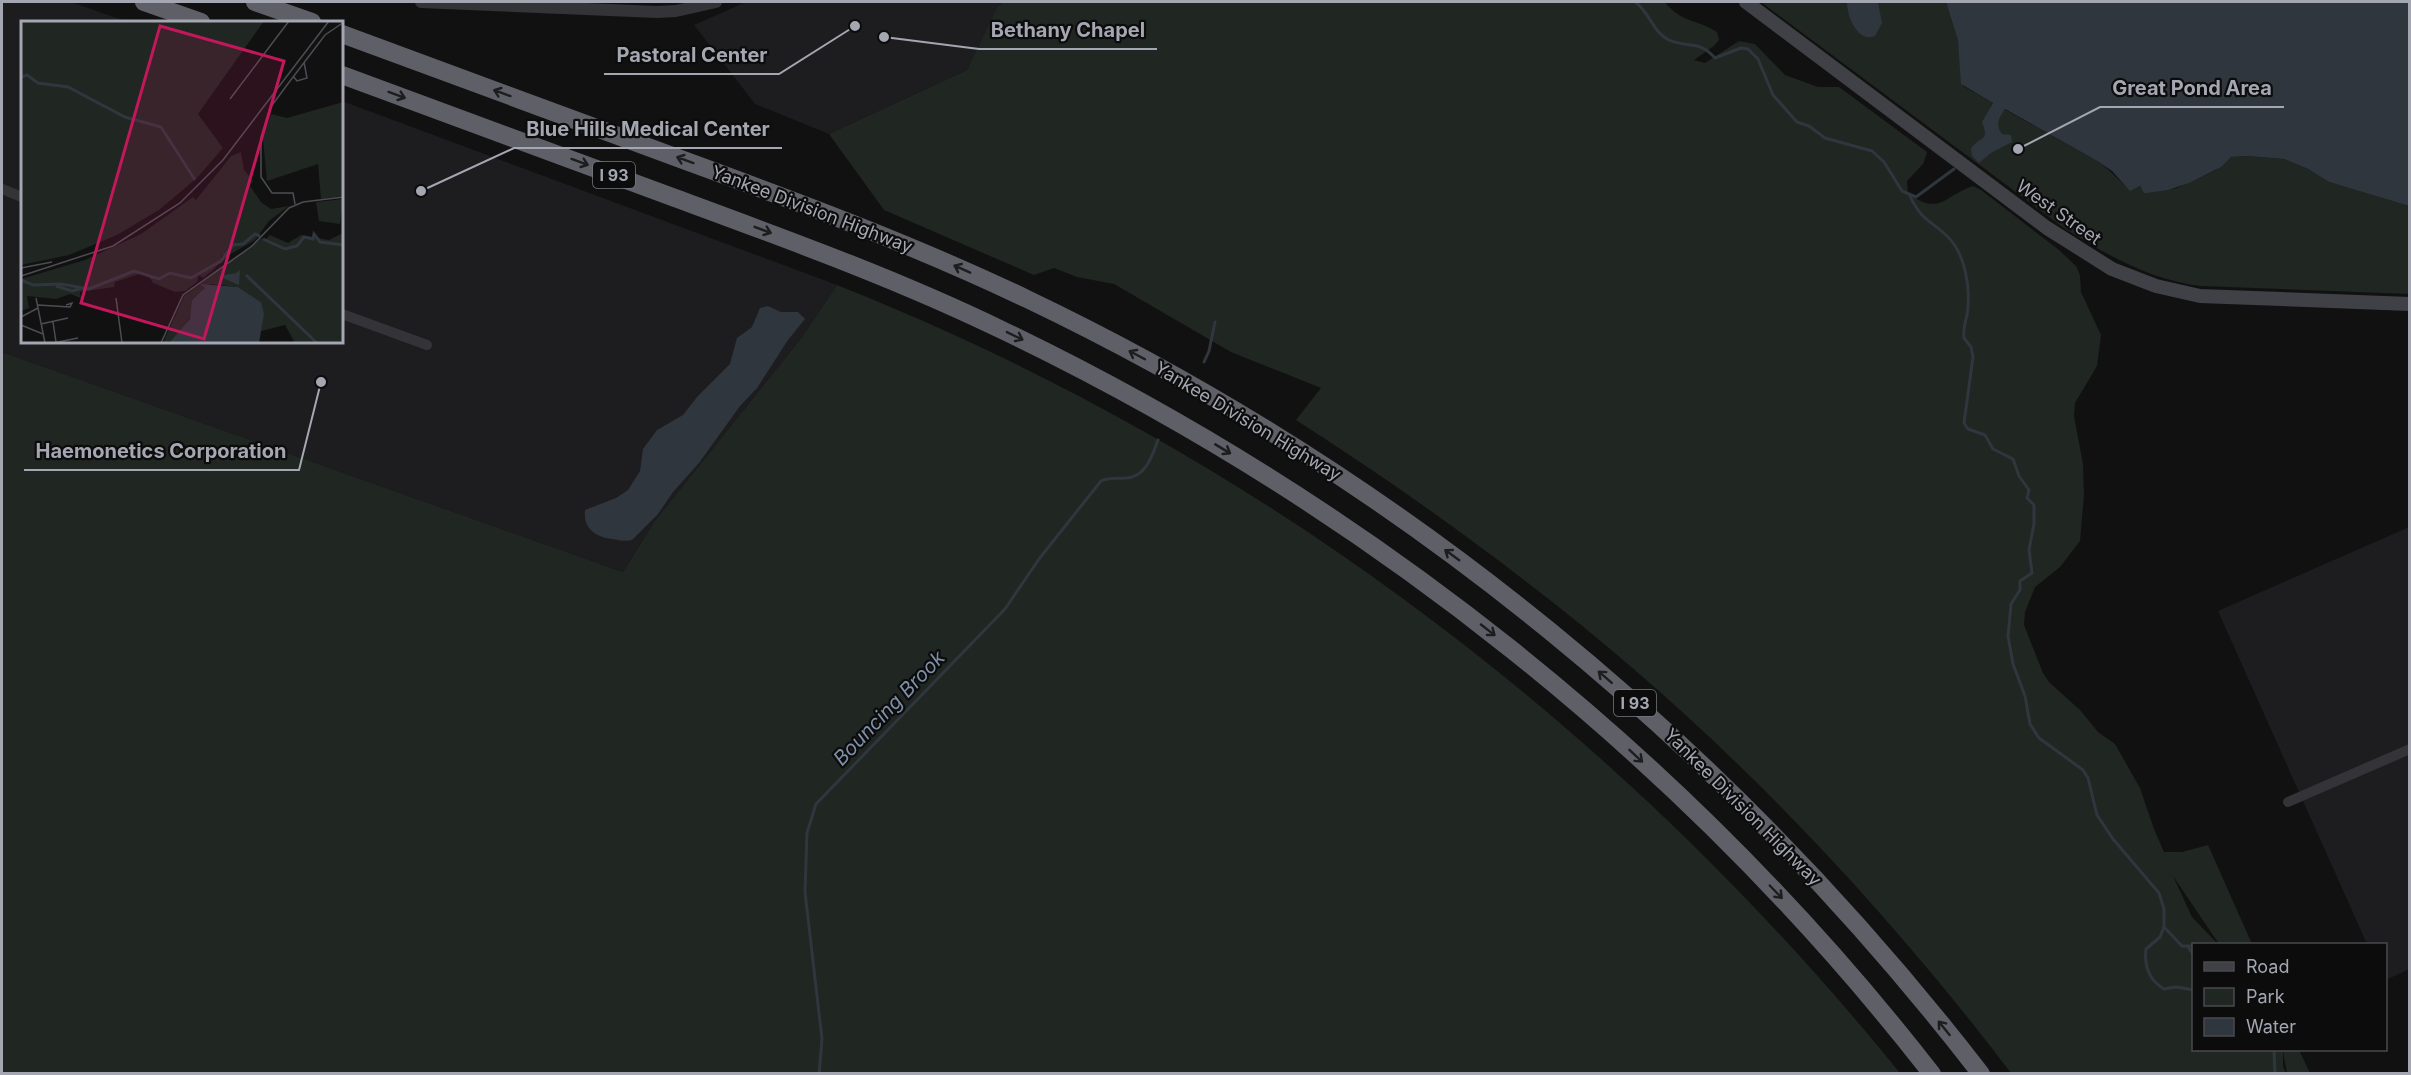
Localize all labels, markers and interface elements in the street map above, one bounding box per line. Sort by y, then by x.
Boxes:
callout: Bethany Chapel [979,11,1157,49]
text: Bethany Chapel [991,18,1145,42]
inset map [21,21,344,344]
callout: Pastoral Center [604,36,779,74]
text: Pastoral Center [617,43,767,67]
callout: Great Pond Area [2100,69,2284,107]
text: Great Pond Area [2112,76,2272,100]
one-way arrow [493,86,512,97]
one-way arrow [387,90,406,101]
callout: Blue Hills Medical Center [514,110,782,148]
text: Blue Hills Medical Center [526,117,770,141]
one-way arrow [676,154,695,165]
one-way arrow [570,158,589,169]
street label: Yankee Division Highway [709,161,915,257]
road number: I 93 [593,162,635,188]
street label: West Street [2013,175,2105,249]
one-way arrow [753,225,772,236]
one-way arrow [954,263,972,274]
one-way arrow [1005,330,1023,342]
one-way arrow [1129,349,1146,361]
street label: Yankee Division Highway [1151,357,1345,485]
callout: Haemonetics Corporation [24,432,299,470]
text: Haemonetics Corporation [36,439,286,463]
one-way arrow [1214,443,1231,455]
one-way arrow [1445,549,1461,562]
one-way arrow [1479,624,1495,637]
water label: Bouncing Brook [828,645,950,770]
one-way arrow [1598,670,1613,684]
road number: I 93 [1614,690,1656,716]
street label: Yankee Division Highway [1660,724,1826,890]
one-way arrow [1629,749,1644,763]
one-way arrow [1769,885,1783,900]
legend [2192,943,2387,1051]
text: Road [2246,956,2289,977]
text: Park [2246,986,2285,1007]
text: Water [2246,1016,2296,1037]
one-way arrow [1938,1020,1951,1036]

